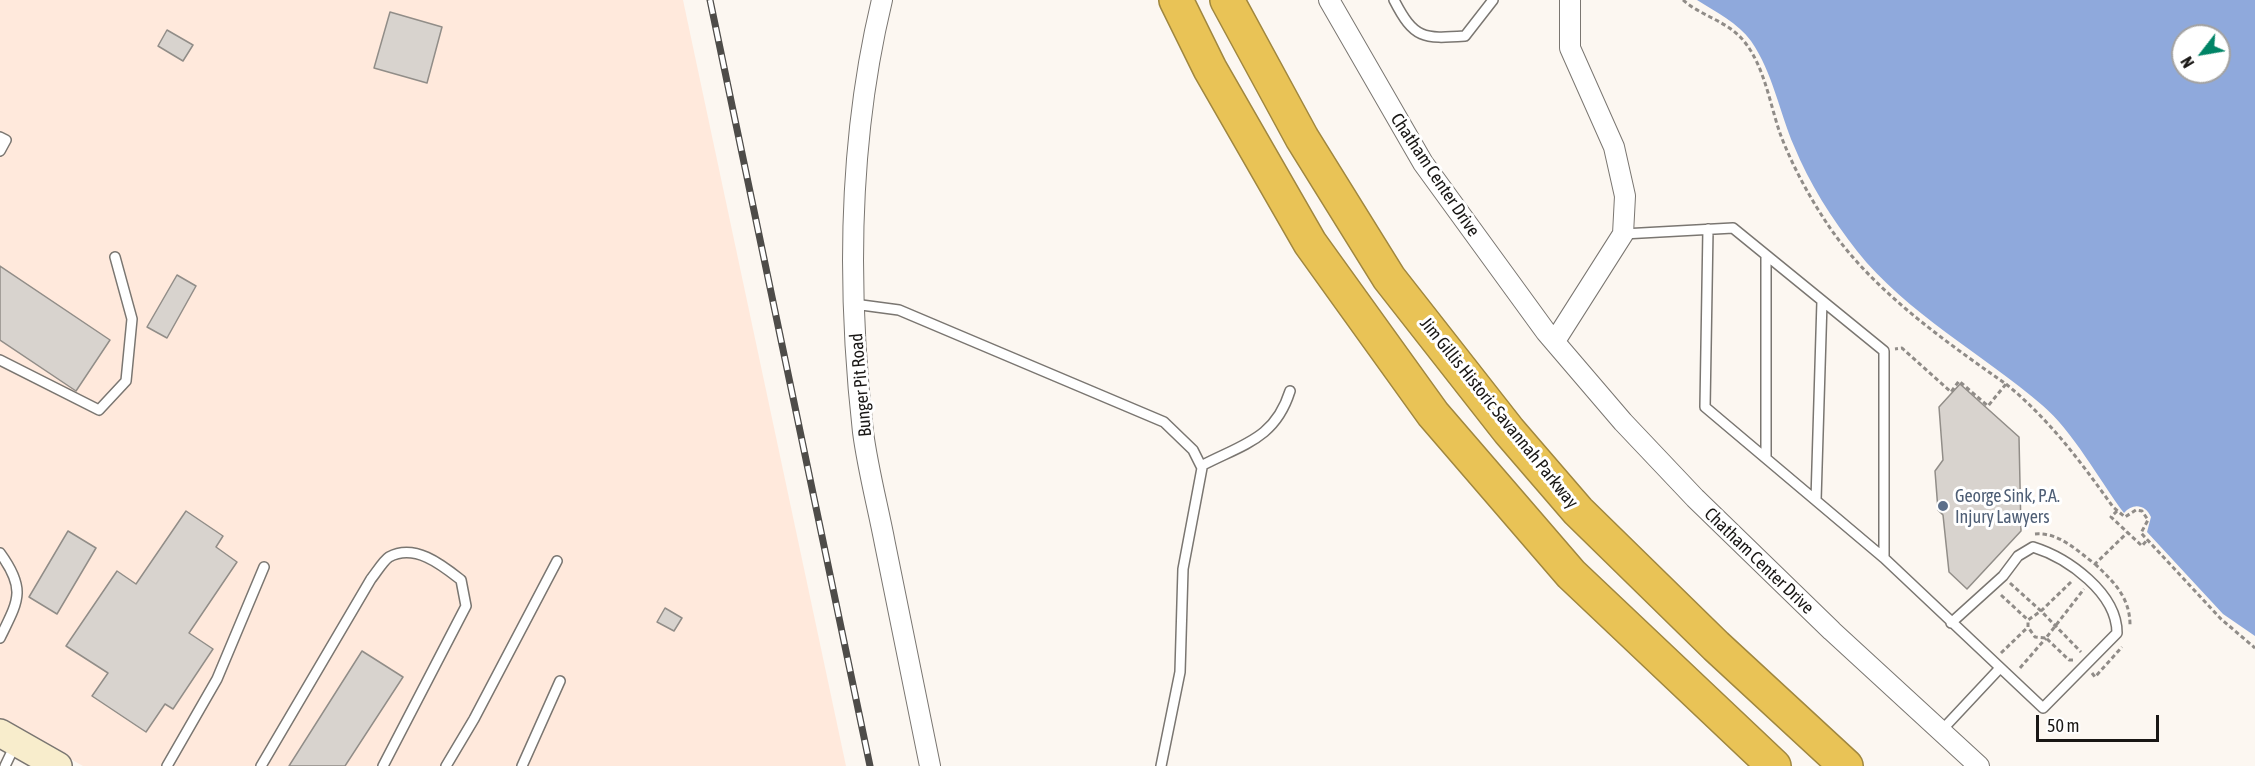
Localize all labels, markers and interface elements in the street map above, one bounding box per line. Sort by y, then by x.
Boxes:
north arrow [2171,24,2231,84]
text: N [2177,54,2197,71]
street label: Chatham Center Drive [1386,109,1484,241]
street label: Jim Gillis Historic Savannah Parkway [1415,313,1583,513]
street label: Bunger Pit Road [846,332,876,438]
place label: George Sink, P.A. Injury Lawyers [1955,485,2060,528]
marker: George Sink, P.A. Injury Lawyers [1936,499,1950,513]
street label: Chatham Center Drive [1700,503,1818,619]
scale bar [2039,703,2162,741]
text: 50 m [2047,715,2079,736]

